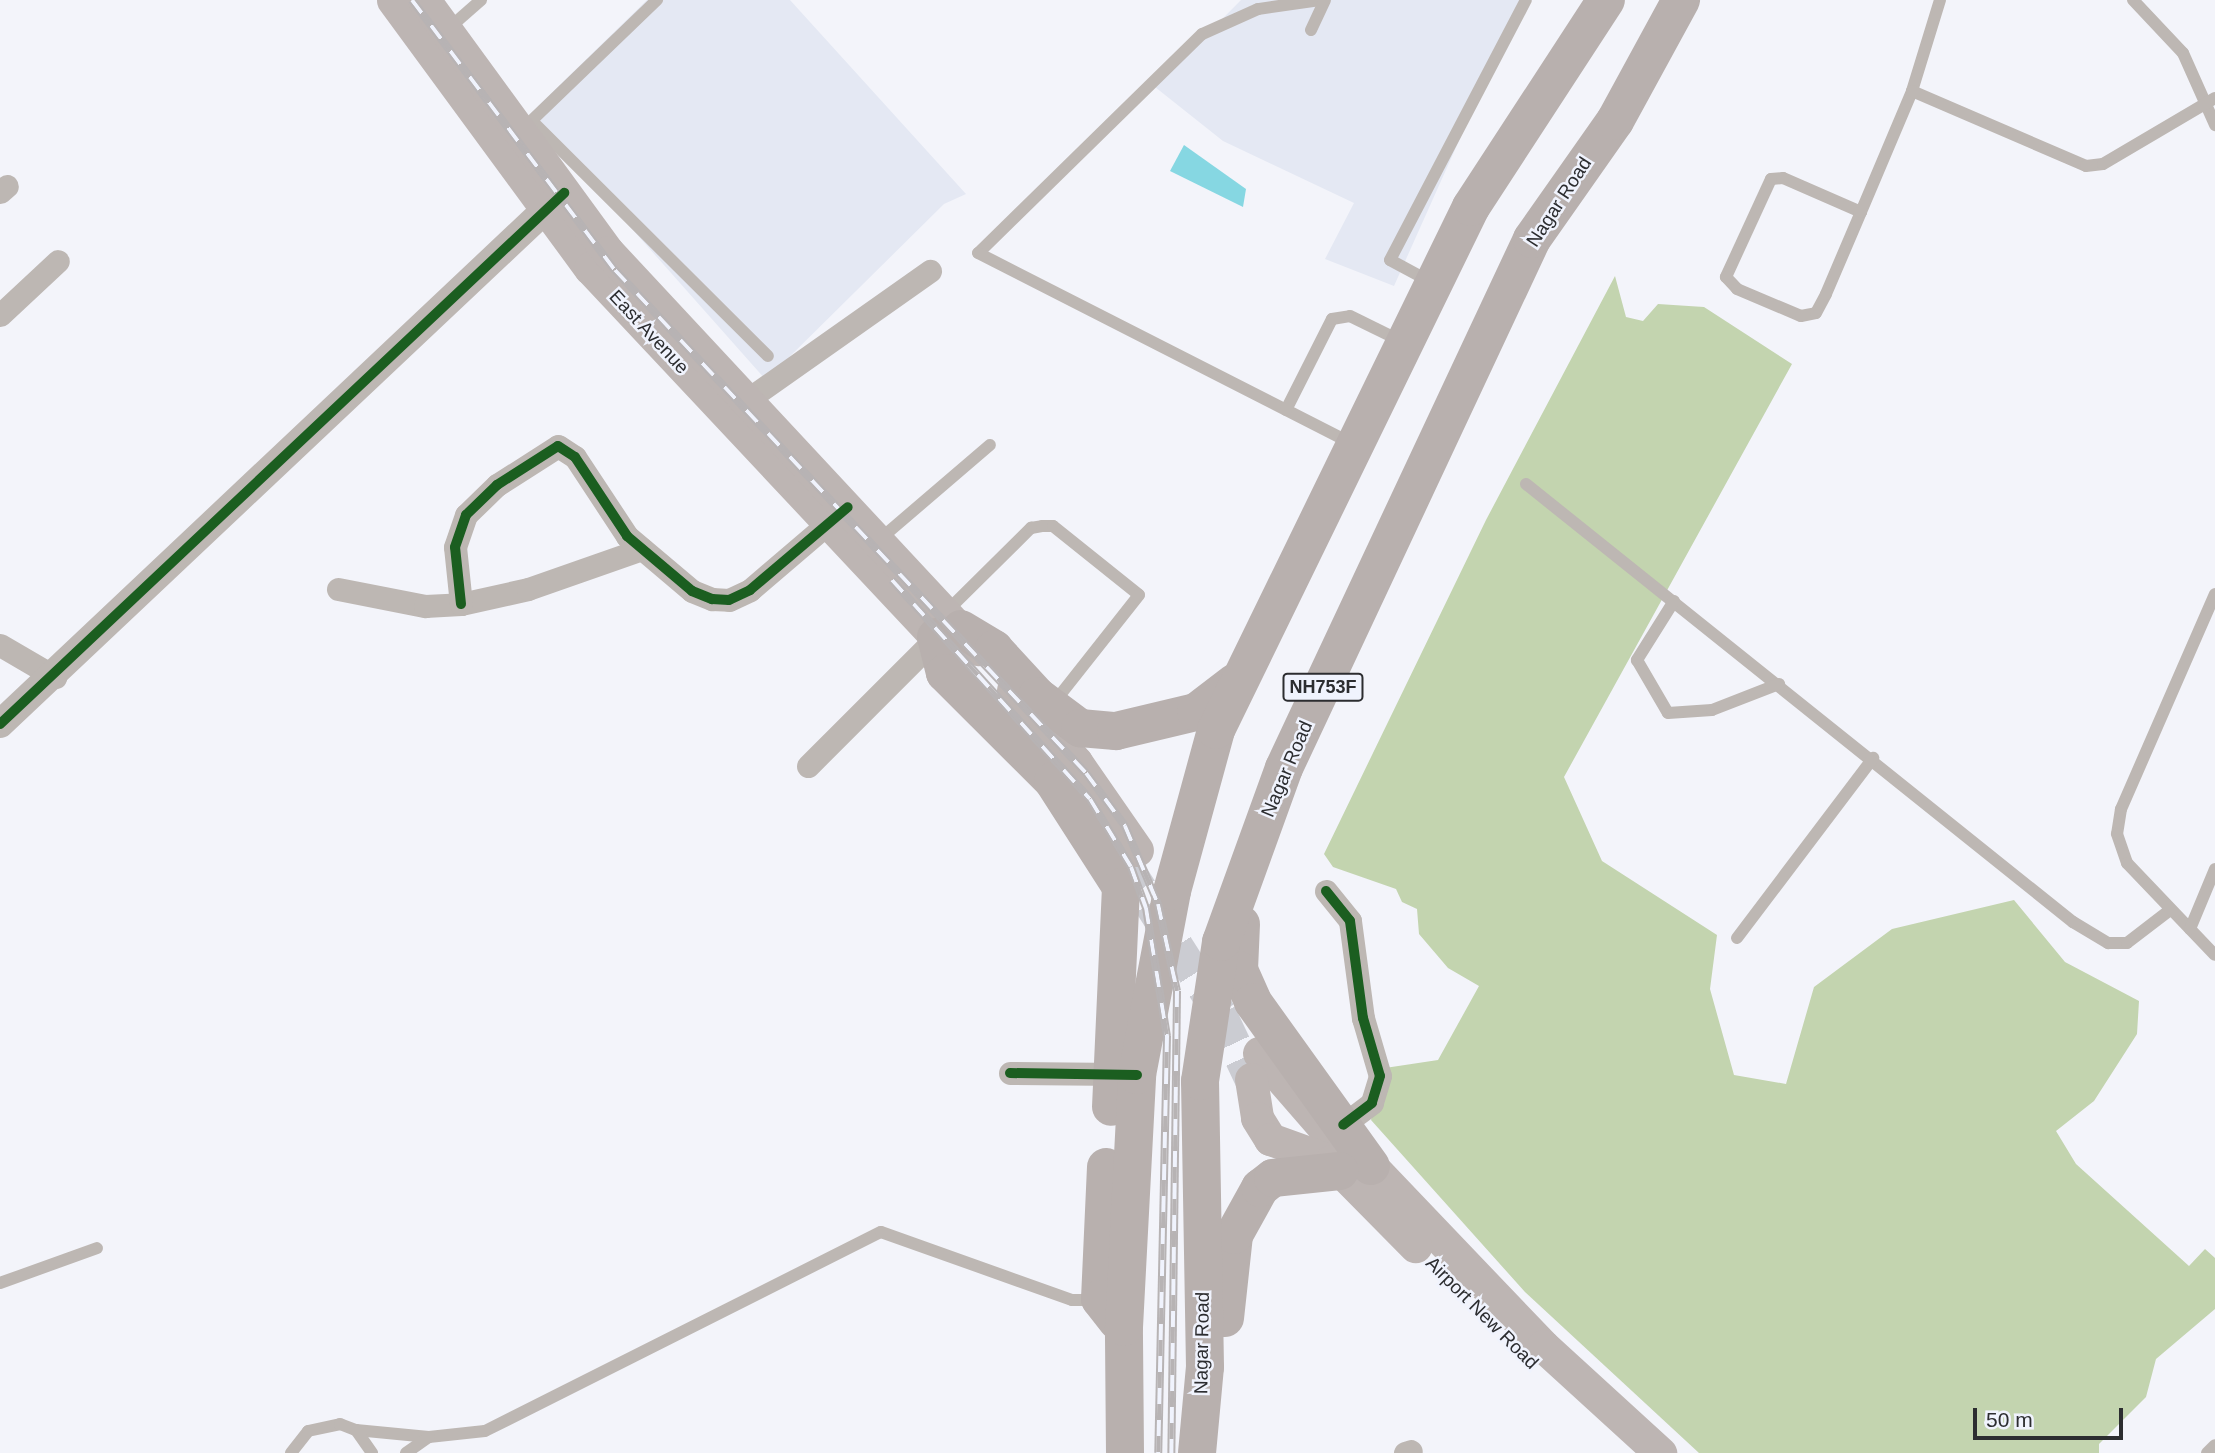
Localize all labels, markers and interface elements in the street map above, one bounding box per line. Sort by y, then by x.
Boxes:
street label: Nagar Road [1522,153,1596,251]
street label: East Avenue [604,285,694,379]
road number: NH753F [1281,672,1365,702]
street label: Nagar Road [1256,717,1318,821]
street label: Airport New Road [1421,1252,1543,1374]
street label: Nagar Road [1190,1292,1214,1394]
scale bar [1977,1394,2128,1438]
text: 50 m [1986,1408,2033,1431]

